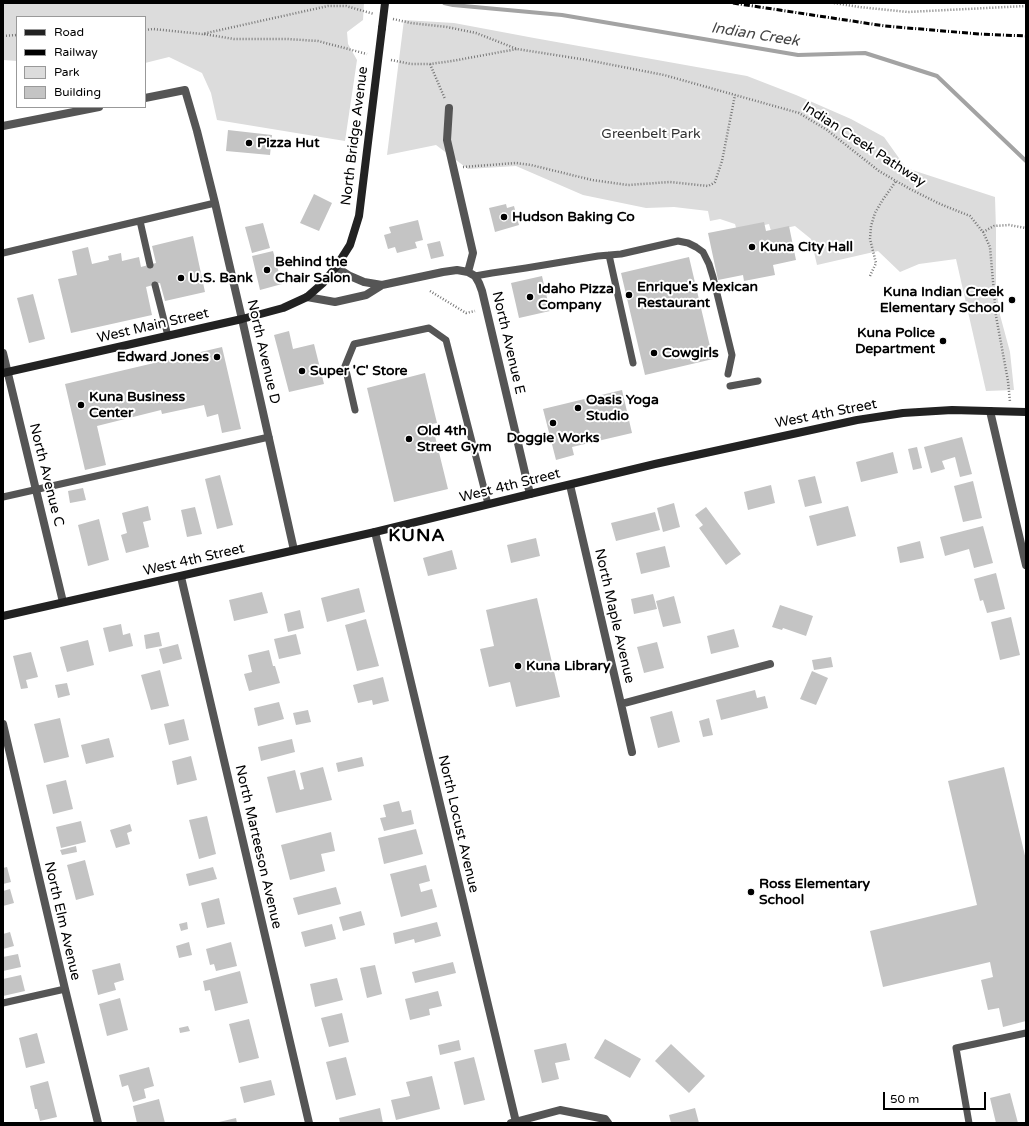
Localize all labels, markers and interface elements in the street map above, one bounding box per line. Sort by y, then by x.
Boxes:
legend [16,16,146,108]
water label: Indian Creek [710,19,800,51]
text: Road [54,25,84,39]
text: Railway [54,45,98,59]
text: Park [54,65,80,79]
street label: North Bridge Avenue [338,65,372,207]
text: Building [54,85,101,99]
street label: Indian Creek Pathway [799,99,929,191]
park label: Greenbelt Park [601,126,701,142]
place label: Pizza Hut [257,135,319,151]
marker: Pizza Hut [244,138,254,148]
place label: Hudson Baking Co [512,209,635,225]
marker: Hudson Baking Co [499,212,509,222]
place label: Kuna City Hall [760,239,853,255]
marker: Kuna City Hall [747,242,757,252]
place label: Behind the Chair Salon [275,254,351,286]
marker: Behind the Chair Salon [262,265,272,275]
place label: U.S. Bank [189,270,253,286]
marker: U.S. Bank [176,273,186,283]
place label: Enrique's Mexican Restaurant [637,279,758,312]
place label: Idaho Pizza Company [538,281,614,314]
place label: Kuna Indian Creek Elementary School [880,284,1004,316]
street label: North Avenue E [488,290,528,396]
marker: Enrique's Mexican Restaurant [624,290,634,300]
marker: Idaho Pizza Company [525,292,535,302]
marker: Kuna Indian Creek Elementary School [1007,295,1017,305]
street label: North Avenue D [243,298,283,406]
street label: West Main Street [95,305,211,347]
place label: Kuna Police Department [855,325,935,358]
marker: Kuna Police Department [938,336,948,346]
place label: Cowgirls [662,345,719,361]
marker: Cowgirls [649,348,659,358]
place label: Edward Jones [117,349,209,365]
marker: Edward Jones [212,352,222,362]
place label: Super 'C' Store [310,363,408,379]
marker: Super 'C' Store [297,366,307,376]
place label: Kuna Business Center [89,389,185,422]
place label: Oasis Yoga Studio [586,392,659,424]
street label: West 4th Street [774,396,878,432]
marker: Kuna Business Center [76,400,86,410]
marker: Oasis Yoga Studio [573,403,583,413]
marker: Doggie Works [548,418,558,428]
street label: North Avenue C [25,422,67,528]
place label: Old 4th Street Gym [417,423,492,456]
place label: Doggie Works [506,430,600,446]
marker: Old 4th Street Gym [404,434,414,444]
street label: West 4th Street [458,465,562,507]
district label: KUNA [388,525,446,547]
street label: West 4th Street [142,540,246,580]
street label: North Maple Avenue [590,547,638,685]
place label: Kuna Library [526,658,610,674]
marker: Kuna Library [513,661,523,671]
street label: North Locust Avenue [434,754,482,894]
street label: North Marteeson Avenue [231,763,285,931]
street label: North Elm Avenue [40,860,84,982]
place label: Ross Elementary School [759,876,870,908]
marker: Ross Elementary School [746,887,756,897]
scale bar [885,1084,988,1110]
text: 50 m [890,1092,919,1106]

